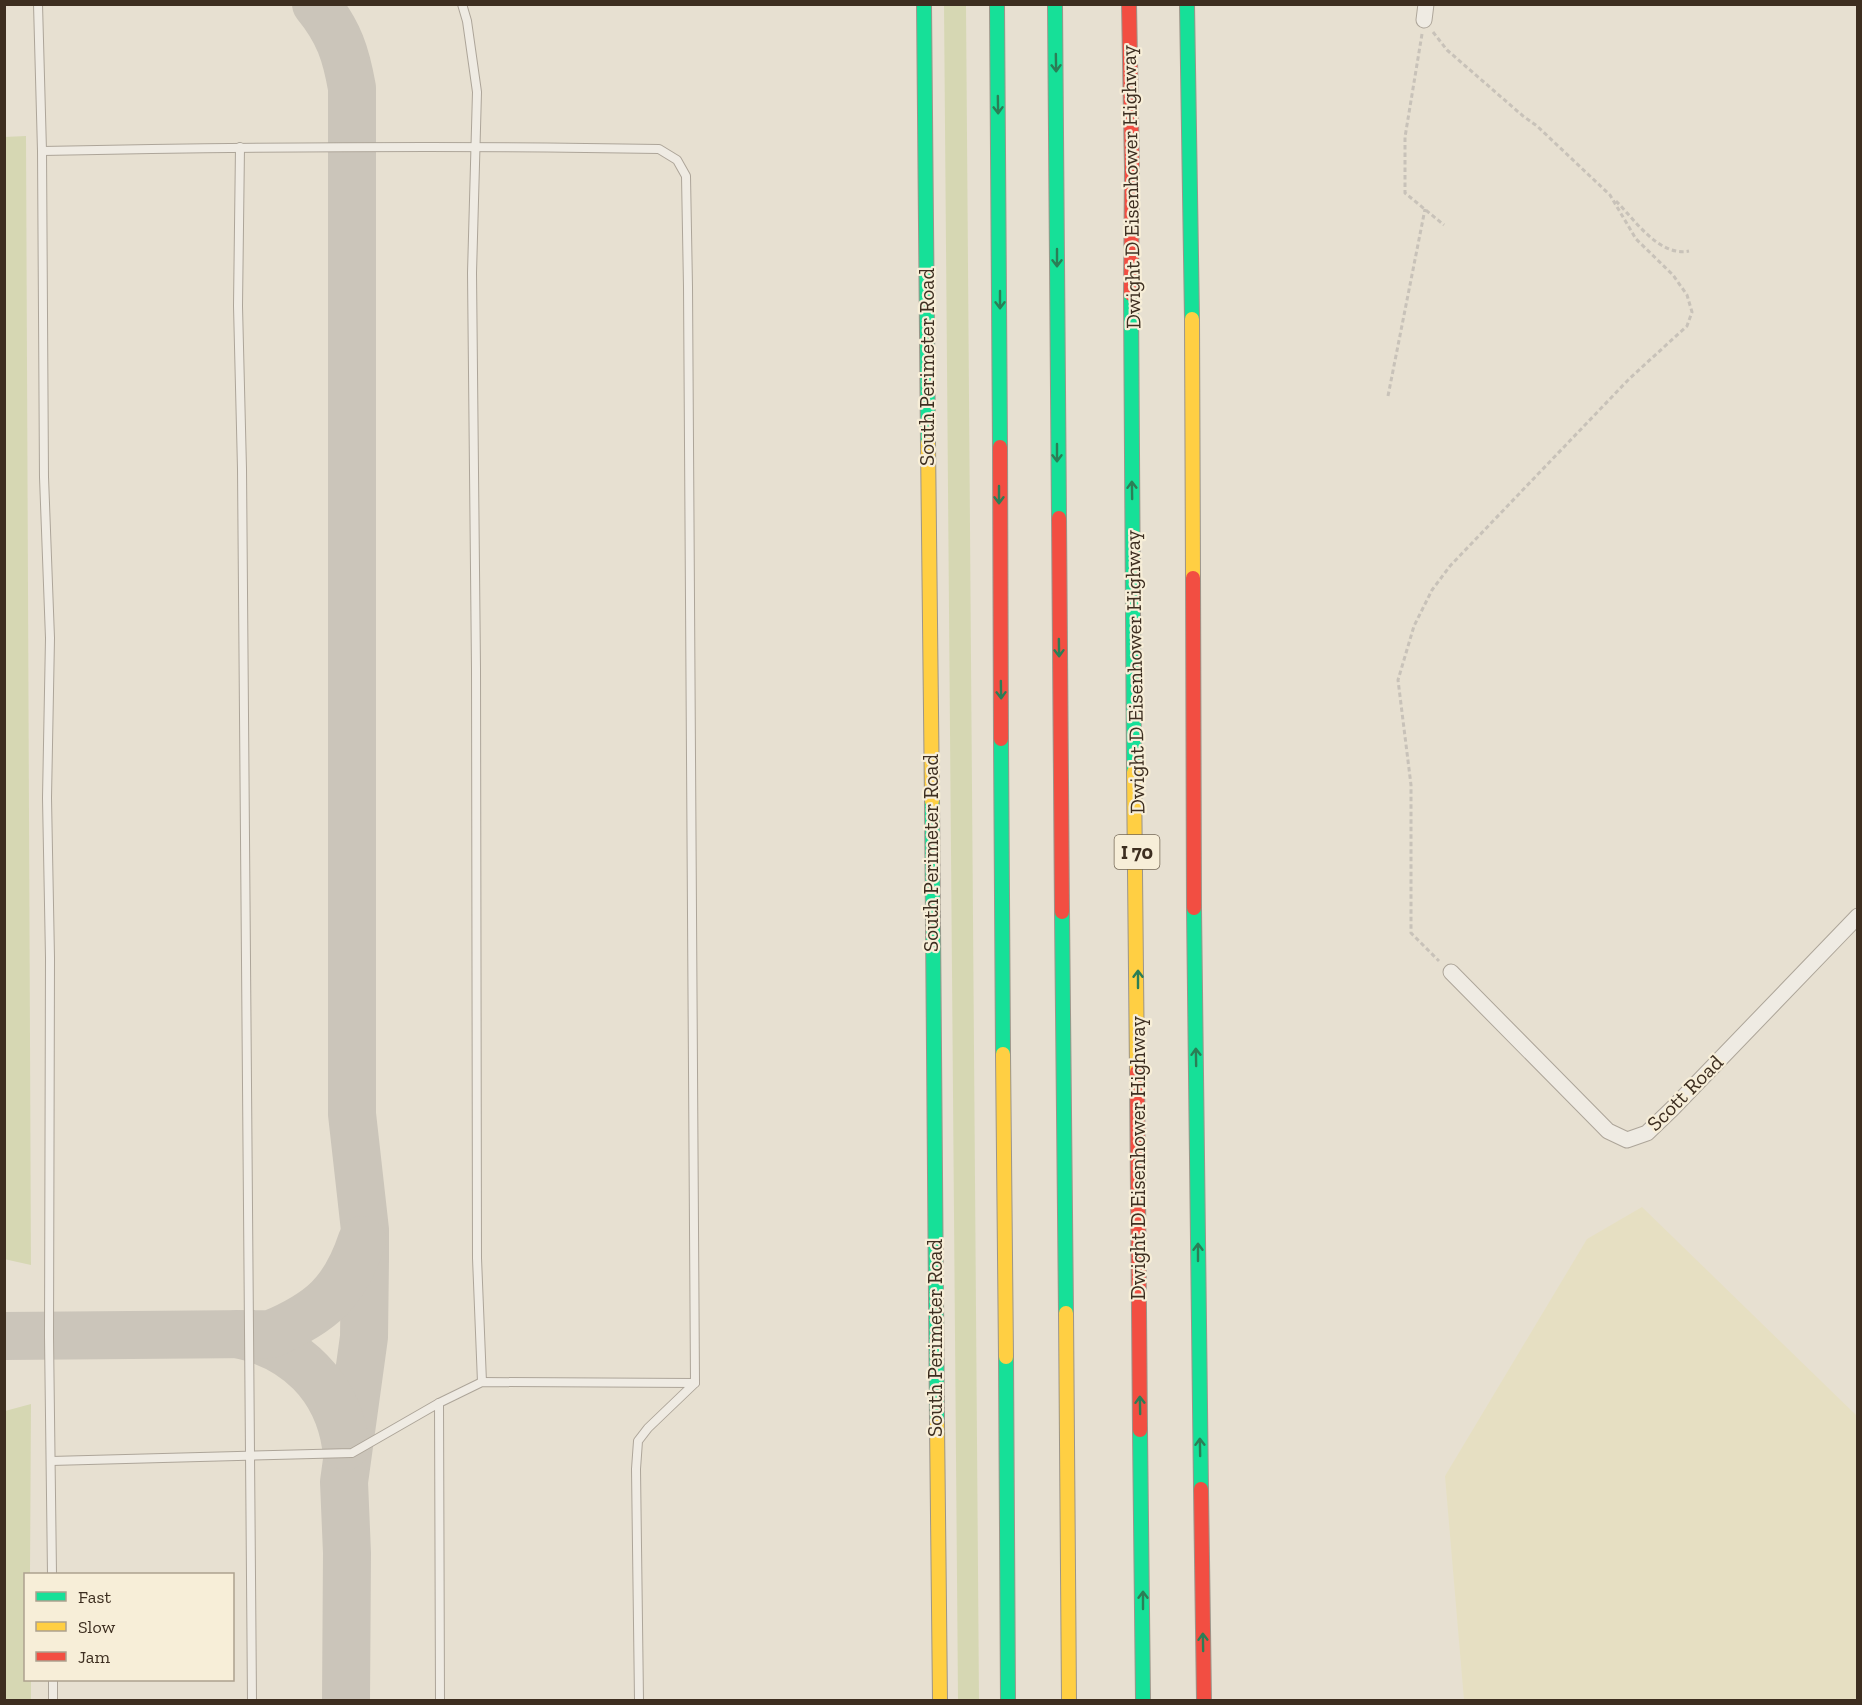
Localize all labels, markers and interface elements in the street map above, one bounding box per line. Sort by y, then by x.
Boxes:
street label: Dwight D Eisenhower Highway [1116,45,1145,329]
one-way arrow [1050,52,1061,72]
one-way arrow [992,94,1004,114]
one-way arrow [1051,247,1063,267]
street label: South Perimeter Road [914,267,939,466]
one-way arrow [994,289,1006,309]
one-way arrow [1051,442,1063,462]
one-way arrow [1126,481,1138,501]
one-way arrow [993,484,1005,504]
street label: Dwight D Eisenhower Highway [1120,530,1149,814]
one-way arrow [1053,637,1065,657]
one-way arrow [995,679,1006,699]
street label: South Perimeter Road [918,753,943,952]
road number: I 70 [1114,835,1160,869]
one-way arrow [1132,970,1144,990]
street label: Dwight D Eisenhower Highway [1125,1016,1150,1300]
one-way arrow [1190,1048,1202,1068]
street label: Scott Road [1641,1049,1728,1136]
street label: South Perimeter Road [922,1238,947,1437]
one-way arrow [1192,1243,1204,1263]
one-way arrow [1135,1396,1146,1416]
one-way arrow [1194,1438,1206,1458]
legend [24,1573,234,1681]
text: Fast [78,1586,111,1608]
one-way arrow [1137,1591,1149,1611]
text: Slow [78,1616,115,1638]
one-way arrow [1197,1633,1209,1653]
text: Jam [78,1646,110,1668]

